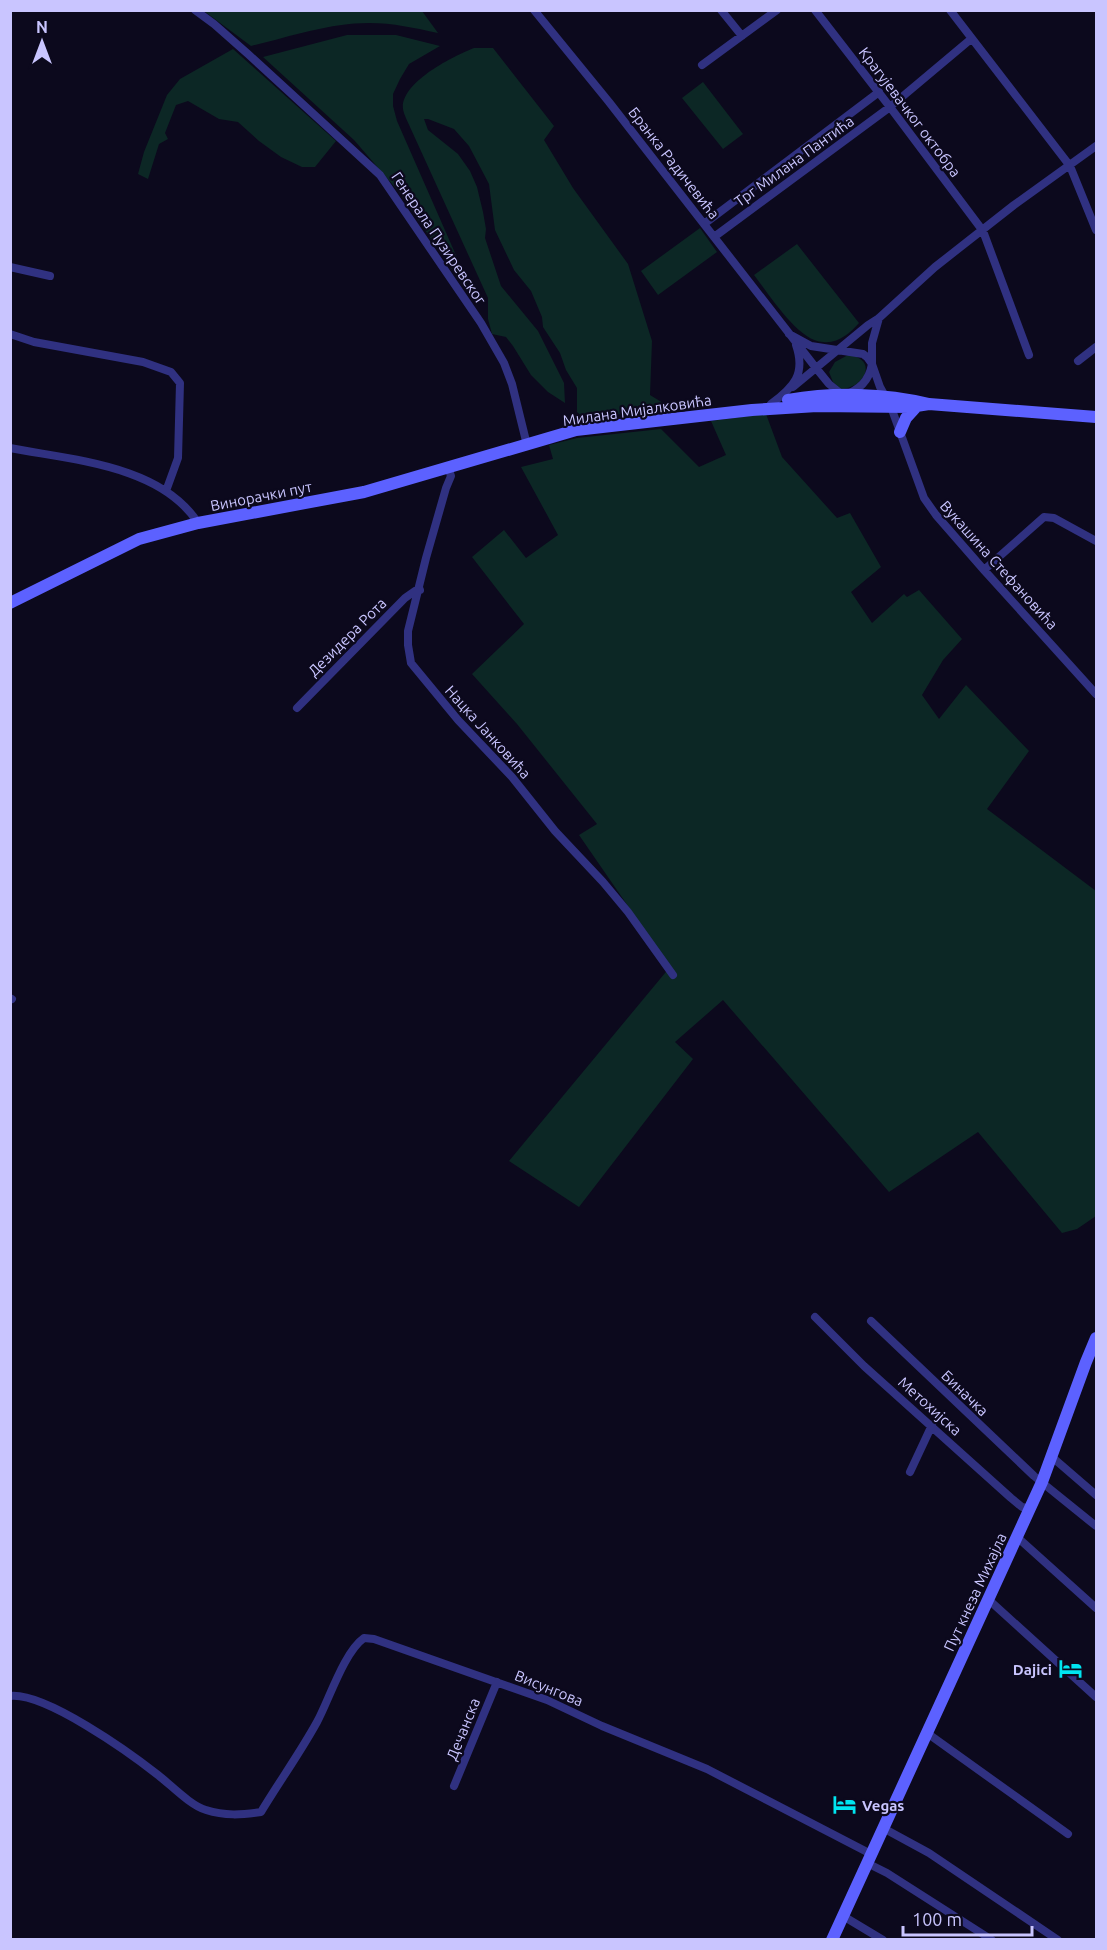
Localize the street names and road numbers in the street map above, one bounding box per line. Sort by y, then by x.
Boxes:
street label: Крагујевачког октобра [856,44,964,180]
street label: Бранка Радичевића [625,104,723,222]
street label: Трг Милана Пантића [731,112,857,210]
street label: Генерала Пузиревског [388,169,490,307]
street label: Милана Мијалковића [562,391,712,429]
street label: Винорачки пут [209,478,314,514]
street label: Вукашина Стефановића [937,497,1061,633]
street label: Дезидера Рота [304,594,390,680]
street label: Нацка Јанковића [442,682,534,782]
street label: Биначка [938,1367,992,1419]
street label: Метохијска [895,1373,965,1439]
street label: Пут кнеза Михајла [940,1530,1010,1654]
street label: Висунгова [512,1667,586,1709]
street label: Дечанска [443,1695,483,1763]

